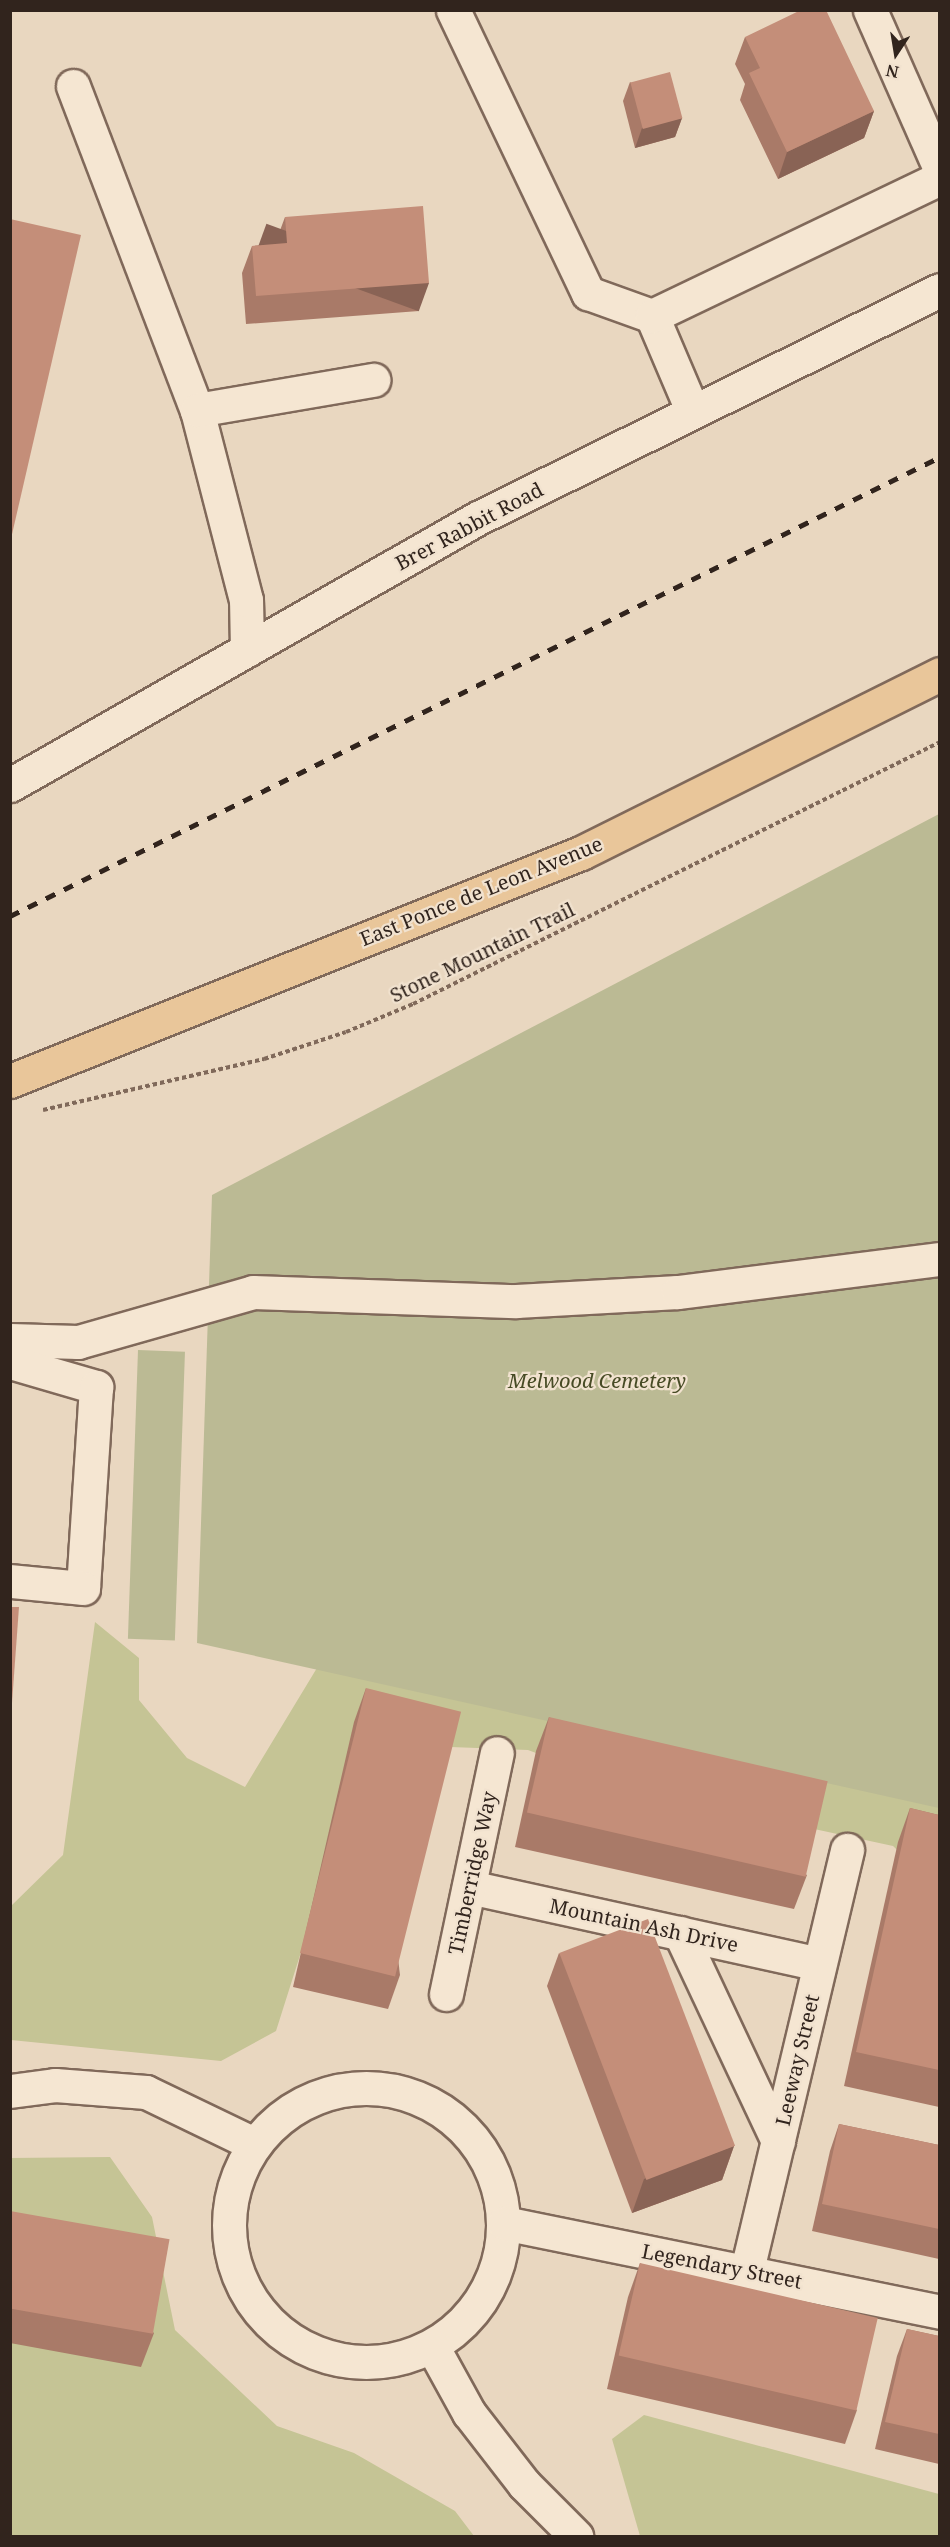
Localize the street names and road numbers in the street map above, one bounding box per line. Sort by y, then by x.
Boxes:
street label: Brer Rabbit Road [391,477,547,575]
street label: East Ponce de Leon Avenue [356,831,606,951]
street label: Stone Mountain Trail [386,897,578,1007]
street label: Timberridge Way [443,1789,501,1957]
street label: Mountain Ash Drive [547,1893,741,1957]
street label: Leeway Street [770,1992,824,2128]
street label: Legendary Street [640,2239,804,2293]

